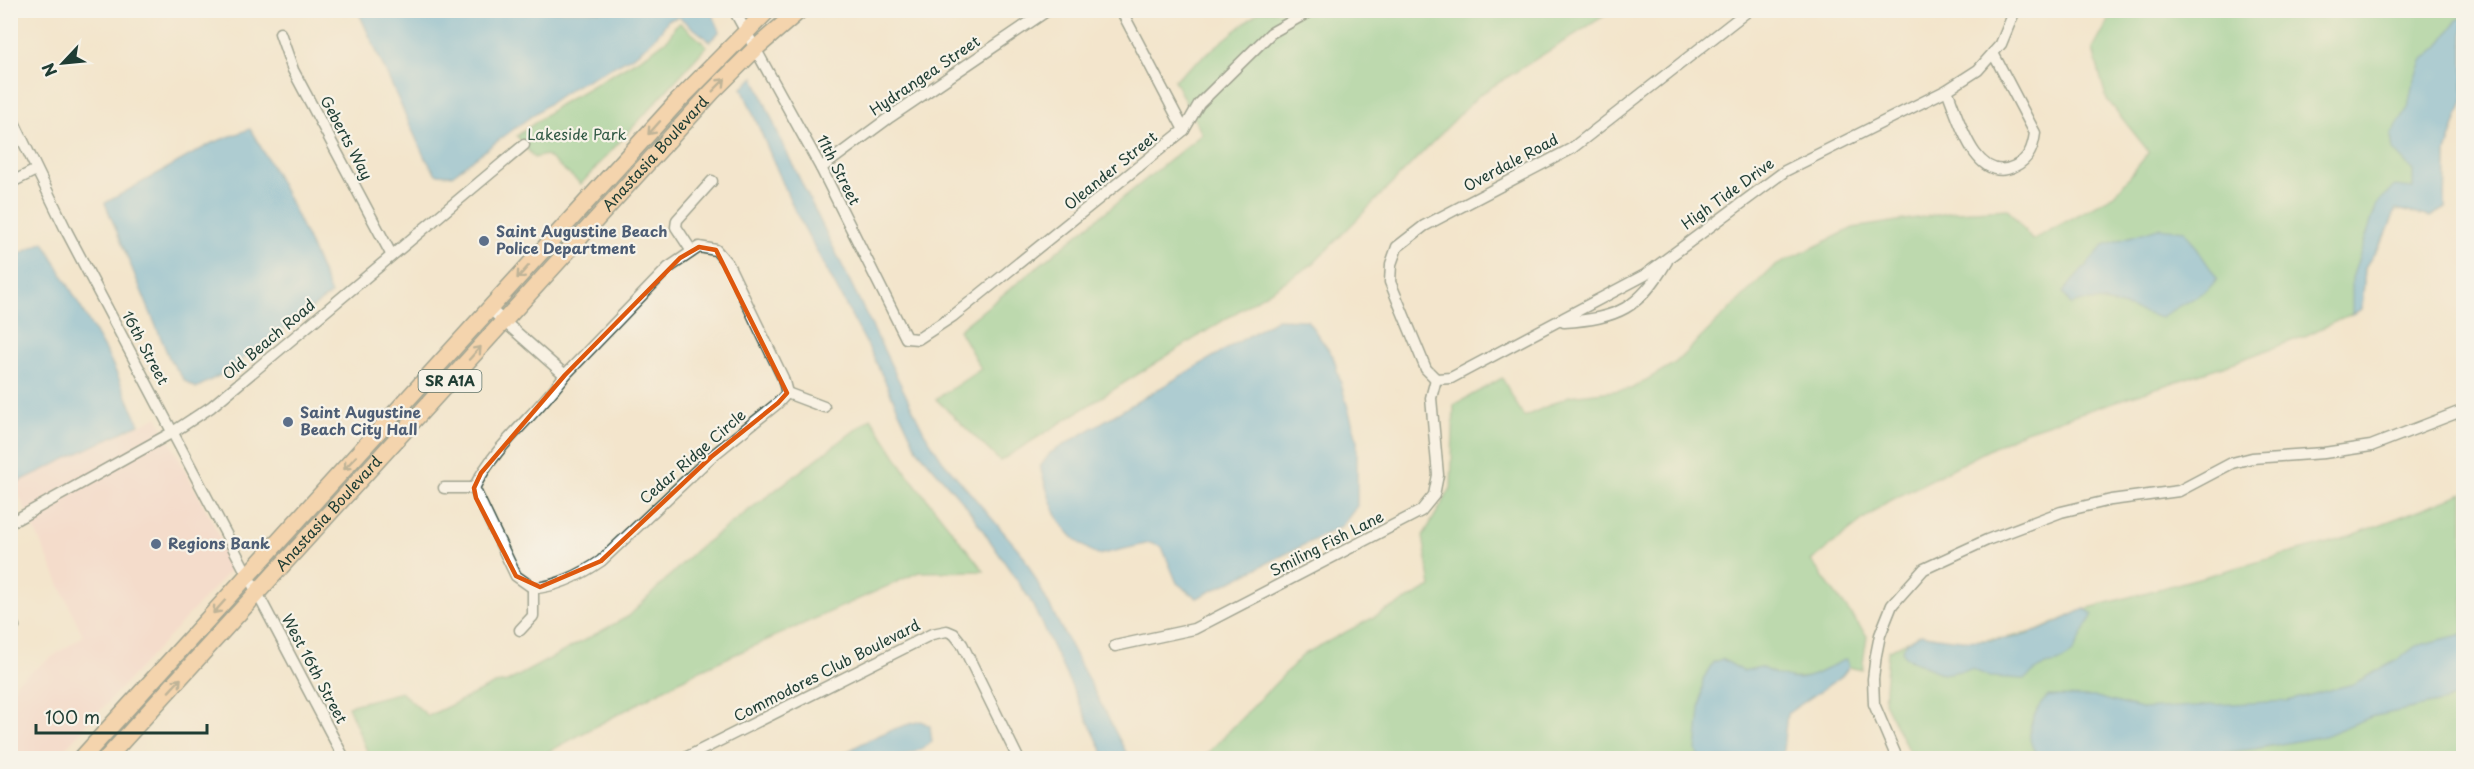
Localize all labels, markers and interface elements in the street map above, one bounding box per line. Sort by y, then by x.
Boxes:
street label: Hydrangea Street [864,29,984,120]
north arrow [33,33,93,93]
text: N [35,59,62,81]
one-way arrow [712,77,727,92]
street label: Anastasia Boulevard [596,90,713,216]
street label: Geberts Way [315,91,379,184]
one-way arrow [647,120,661,135]
park label: Lakeside Park [527,122,627,145]
street label: Oleander Street [1058,125,1162,215]
street label: Overdale Road [1459,127,1562,196]
street label: 11th Street [812,130,867,209]
street label: High Tide Drive [1676,151,1778,234]
place label: Saint Augustine Beach Police Department [496,219,667,259]
marker: Saint Augustine Beach Police Department [477,234,491,248]
one-way arrow [516,264,530,279]
street label: Old Beach Road [217,293,320,385]
street label: 16th Street [117,306,175,388]
one-way arrow [468,346,482,361]
road number: SR A1A [418,370,482,392]
place label: Saint Augustine Beach City Hall [300,400,422,440]
street label: Cedar Ridge Circle [634,403,750,509]
marker: Saint Augustine Beach City Hall [281,415,295,429]
street label: Anastasia Boulevard [269,450,386,576]
one-way arrow [343,455,357,470]
street label: Smiling Fish Lane [1265,504,1387,581]
place label: Regions Bank [168,531,270,554]
marker: Regions Bank [149,537,163,551]
one-way arrow [212,600,226,615]
street label: West 16th Street [277,609,354,727]
street label: Commodores Club Boulevard [729,613,924,727]
one-way arrow [168,677,182,692]
scale bar [36,697,207,735]
text: 100 m [45,703,100,730]

